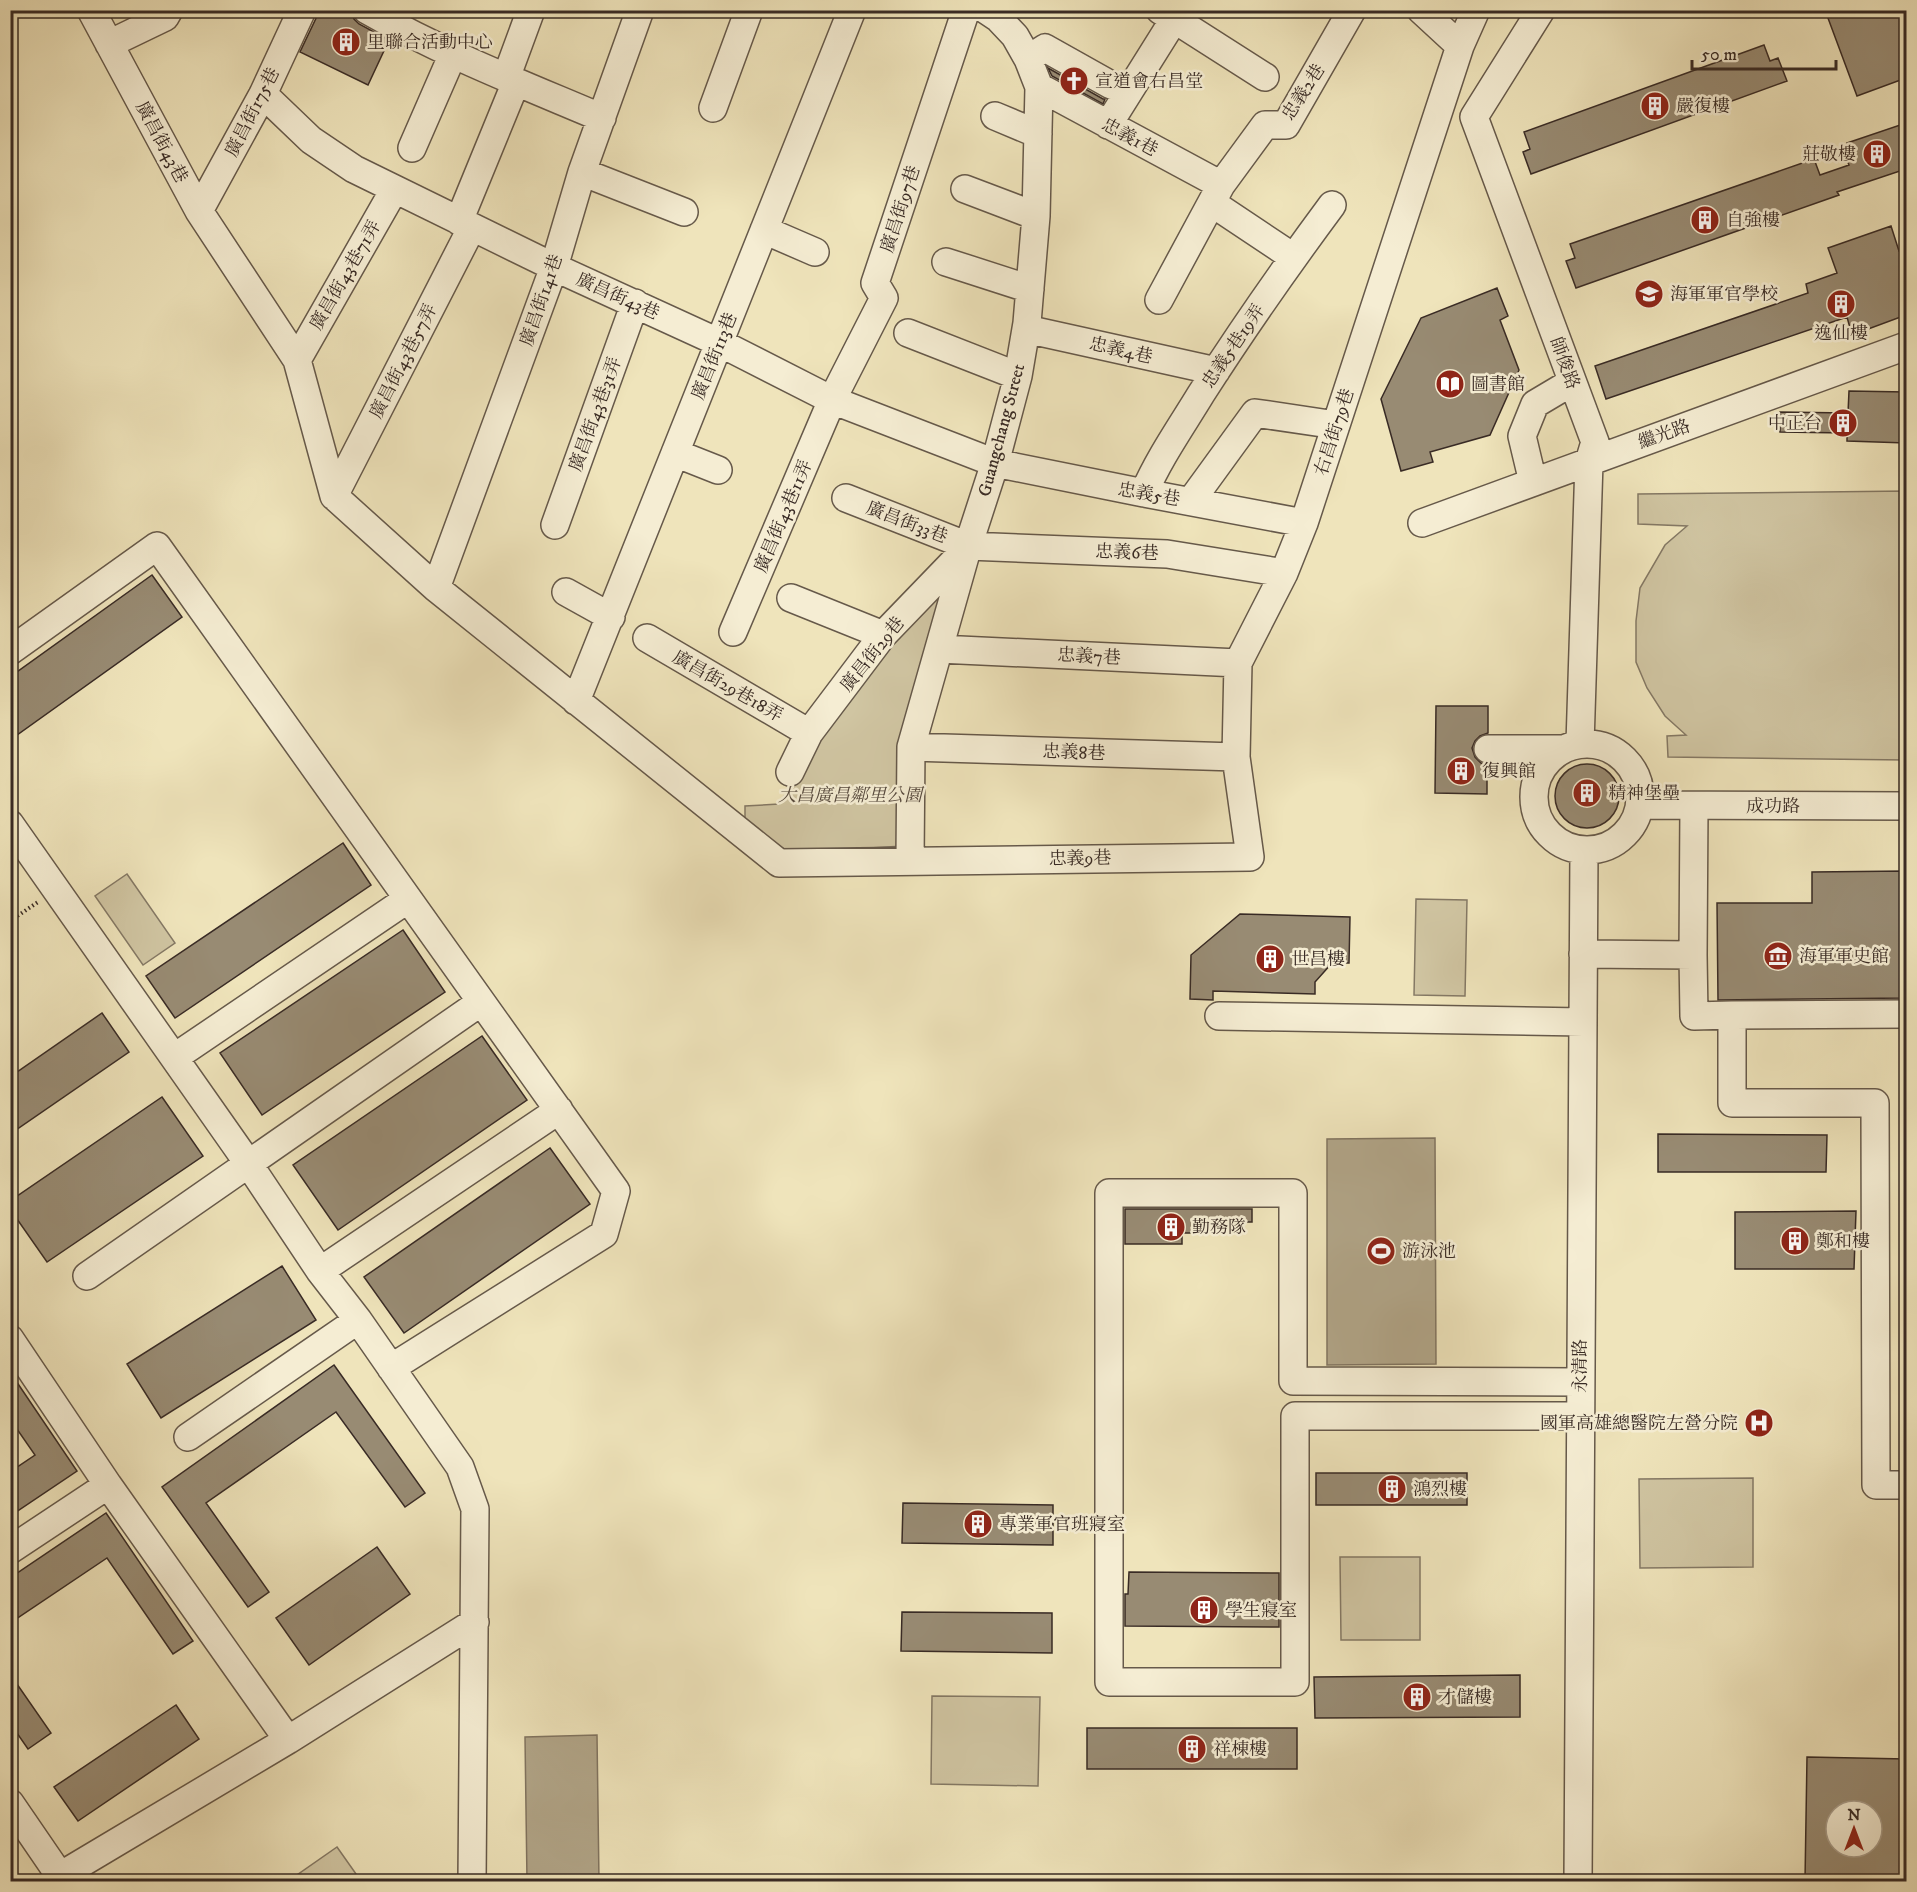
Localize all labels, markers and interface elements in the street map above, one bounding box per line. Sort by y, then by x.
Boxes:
building icon: 里聯合活動中心 [330,26,362,58]
place label: 里聯合活動中心 [367,32,493,54]
scale bar [1692,33,1836,71]
text: 50 m [1701,44,1737,66]
street label: 忠義2巷 [1277,60,1330,125]
street label: 廣昌街175巷 [221,64,285,161]
church icon: 宣道會右昌堂 [1058,65,1090,97]
place label: 宣道會右昌堂 [1095,71,1203,93]
building icon: 嚴復樓 [1639,90,1671,122]
place label: 嚴復樓 [1676,96,1730,118]
street label: 廣昌街43巷 [130,98,192,187]
street label: 忠義1巷 [1098,114,1161,162]
building icon: 莊敬樓 [1861,138,1893,170]
place label: 莊敬樓 [1802,144,1856,166]
street label: 廣昌街97巷 [877,163,925,256]
building icon: 自強樓 [1689,204,1721,236]
place label: 自強樓 [1726,210,1780,232]
street label: 廣昌街43巷71弄 [306,217,386,334]
street label: 廣昌街141巷 [516,252,568,349]
street label: 廣昌街43巷 [572,269,663,325]
school or university icon: 海軍軍官學校 [1633,278,1665,310]
place label: 海軍軍官學校 [1670,284,1778,306]
building icon: 逸仙樓 [1825,288,1857,320]
street label: 忠義5巷19弄 [1198,300,1270,393]
street label: 廣昌街43巷57弄 [366,301,442,422]
street label: 廣昌街113巷 [688,310,742,403]
place label: 逸仙樓 [1814,323,1868,345]
street label: 忠義4巷 [1087,333,1155,369]
street label: 師俊路 [1544,334,1584,392]
street label: 廣昌街43巷31弄 [565,354,627,475]
street label: Guangchang Street [974,361,1030,499]
library icon: 圖書館 [1434,368,1466,400]
place label: 圖書館 [1471,374,1525,396]
street label: 右昌街79巷 [1311,386,1359,479]
building icon: 中正台 [1827,407,1859,439]
place label: 中正台 [1768,413,1822,435]
street label: 繼光路 [1635,415,1693,455]
street label: 廣昌街43巷11弄 [750,457,818,576]
street label: 忠義5巷 [1116,479,1182,511]
street label: 廣昌街33巷 [863,497,950,549]
street label: 忠義6巷 [1095,541,1159,565]
street label: 廣昌街29巷 [836,613,910,696]
street label: 忠義7巷 [1057,644,1121,670]
street label: 廣昌街29巷18弄 [669,646,786,727]
street label: 忠義8巷 [1042,741,1106,765]
building icon: 復興館 [1445,755,1477,787]
place label: 復興館 [1482,761,1536,783]
building icon: 精神堡壘 [1571,777,1603,809]
place label: 精神堡壘 [1608,783,1680,805]
park label: 大昌廣昌鄰里公園 [778,785,925,807]
street label: 成功路 [1746,796,1800,818]
street label: 忠義9巷 [1048,847,1112,871]
museum icon: 海軍軍史館 [1762,940,1794,972]
building icon: 世昌樓 [1254,943,1286,975]
place label: 海軍軍史館 [1799,946,1889,968]
place label: 世昌樓 [1291,949,1345,971]
building icon: 勤務隊 [1155,1211,1187,1243]
place label: 勤務隊 [1192,1217,1246,1239]
building icon: 鄭和樓 [1779,1225,1811,1257]
place label: 鄭和樓 [1816,1231,1870,1253]
sports icon: 游泳池 [1365,1235,1397,1267]
place label: 游泳池 [1402,1241,1456,1263]
street label: 永清路 [1570,1339,1592,1393]
hospital icon: 國軍高雄總醫院左營分院 [1743,1407,1775,1439]
place label: 國軍高雄總醫院左營分院 [1540,1413,1738,1435]
building icon: 鴻烈樓 [1376,1473,1408,1505]
place label: 鴻烈樓 [1413,1479,1467,1501]
building icon: 專業軍官班寢室 [962,1508,994,1540]
place label: 專業軍官班寢室 [999,1514,1125,1536]
building icon: 學生寢室 [1188,1594,1220,1626]
place label: 學生寢室 [1225,1600,1297,1622]
building icon: 才儲樓 [1401,1681,1433,1713]
place label: 才儲樓 [1438,1687,1492,1709]
building icon: 祥棟樓 [1176,1733,1208,1765]
place label: 祥棟樓 [1213,1739,1267,1761]
north arrow [1824,1799,1884,1859]
text: N [1847,1805,1861,1825]

